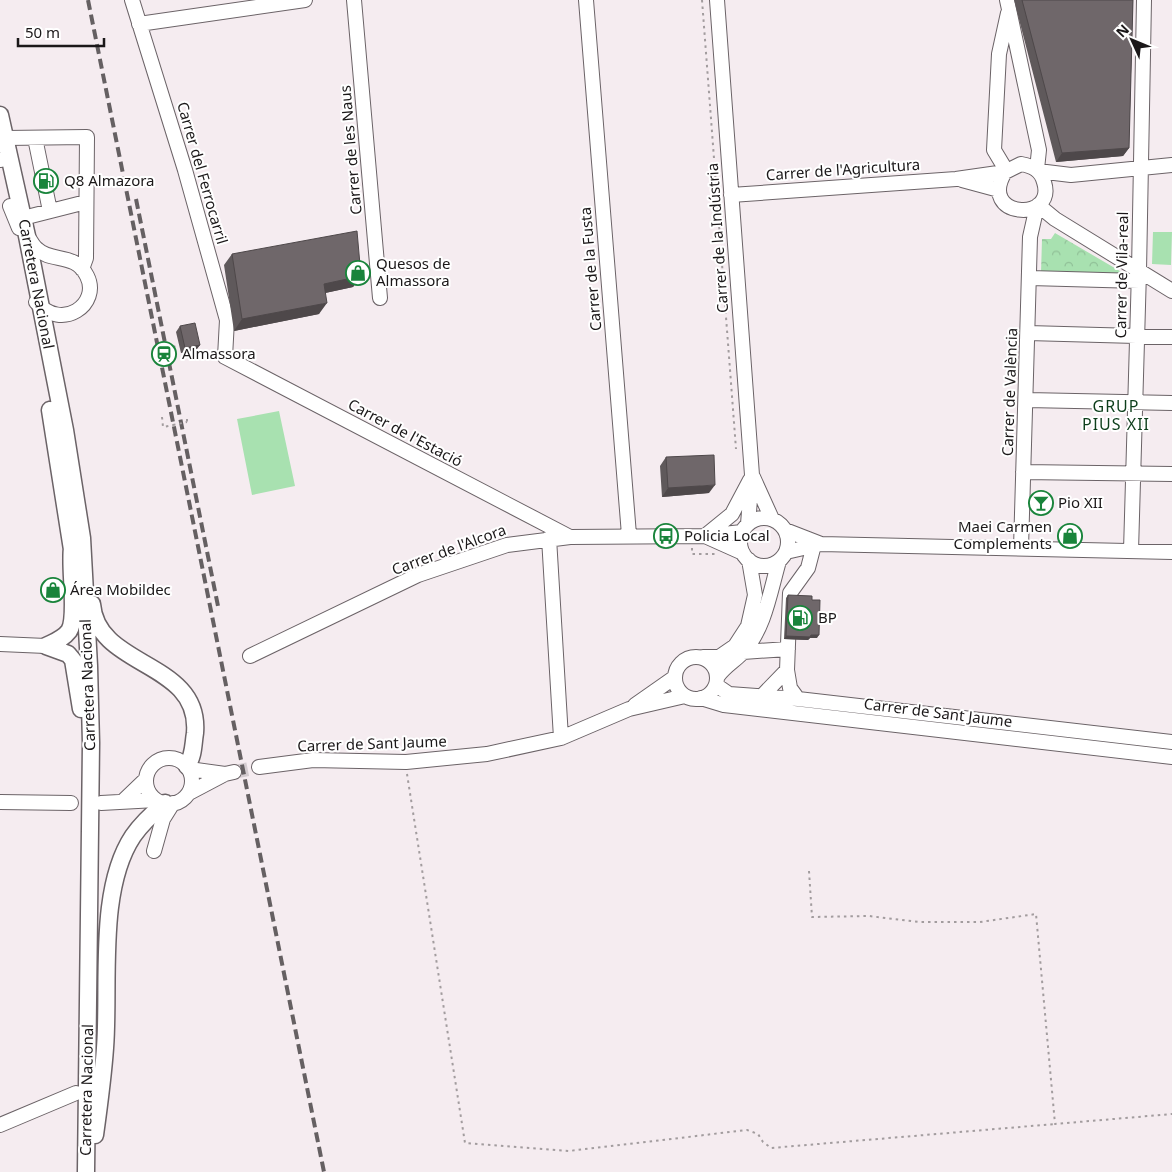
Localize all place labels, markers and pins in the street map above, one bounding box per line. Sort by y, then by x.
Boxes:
fuel station icon: Q8 Almazora [33,168,59,194]
place label: Q8 Almazora [64,170,155,190]
place label: Quesos de Almassora [376,253,450,290]
shop icon: Quesos de Almassora [345,260,371,286]
station icon: Almassora [151,341,177,367]
place label: Almassora [182,343,256,363]
bar icon: Pio XII [1028,490,1054,516]
place label: Pio XII [1058,492,1103,512]
place label: Maei Carmen Complements [954,516,1052,553]
bus stop icon: Policia Local [653,523,679,549]
shop icon: Maei Carmen Complements [1057,523,1083,549]
place label: Policia Local [684,525,770,545]
shop icon: Área Mobildec [40,577,66,603]
place label: Área Mobildec [70,579,171,599]
fuel station icon: BP [787,605,813,631]
place label: BP [818,607,837,627]

